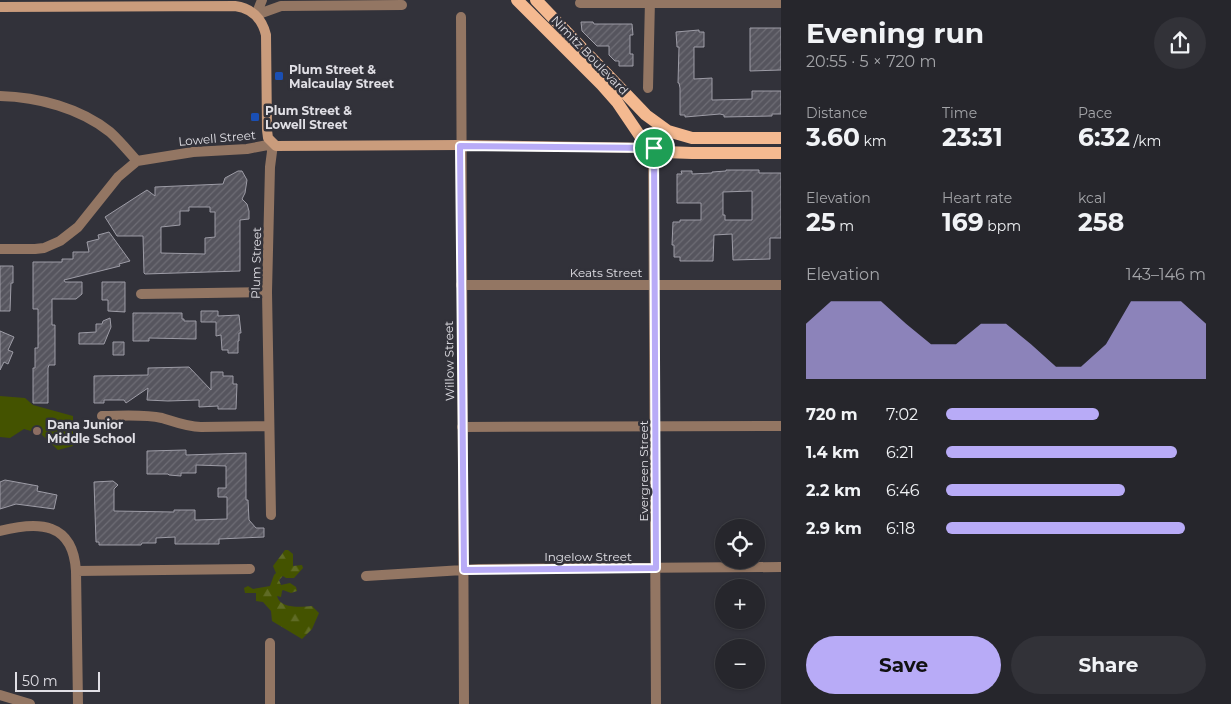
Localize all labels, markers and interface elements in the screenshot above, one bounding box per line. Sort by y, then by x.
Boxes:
street label: Nimitz Boulevard [548,12,632,98]
text: Evening run [806,16,984,50]
button: share [1154,17,1206,69]
text: 20:55 · 5 × 720 m [806,52,936,71]
place label: Plum Street & Malcaulay Street [289,62,395,91]
marker: Plum Street & Malcaulay Street [273,70,285,82]
place label: Plum Street & Lowell Street [265,103,352,132]
text: Distance [806,104,868,122]
text: Time [942,104,977,122]
text: Pace [1078,104,1112,122]
marker: Plum Street & Lowell Street [249,111,261,123]
text: 3.60 [806,122,860,152]
text: 23:31 [942,122,1003,152]
text: 6:32 [1078,122,1130,152]
street label: Lowell Street [178,127,257,149]
pin [633,127,675,169]
text: km [860,132,887,150]
text: /km [1130,132,1161,150]
icon: arrive [640,134,668,162]
text: Elevation [806,189,871,207]
text: Heart rate [942,189,1012,207]
text: kcal [1078,189,1106,207]
text: 25 [806,207,836,237]
text: 169 [942,207,984,237]
text: 258 [1078,207,1124,237]
text: m [836,217,854,235]
text: bpm [984,217,1021,235]
street label: Plum Street [248,227,264,299]
street label: Keats Street [570,265,642,280]
text: Elevation [806,265,880,284]
text: 143–146 m [1126,265,1206,284]
street label: Willow Street [441,321,457,401]
text: 720 m [806,405,858,424]
text: 7:02 [886,405,918,424]
place label: Dana Junior Middle School [47,417,136,446]
street label: Evergreen Street [636,420,651,522]
marker: Dana Junior Middle School [31,425,43,437]
text: 1.4 km [806,443,859,462]
text: 6:21 [886,443,914,462]
text: 2.2 km [806,481,861,500]
text: 6:46 [886,481,919,500]
map controls [715,519,765,689]
button: locate [715,519,765,569]
text: 2.9 km [806,519,862,538]
text: 6:18 [886,519,915,538]
street label: Ingelow Street [544,549,632,564]
button: + [715,579,765,629]
button: Save [806,636,1001,694]
button: Share [1011,636,1206,694]
button: − [715,639,765,689]
scale bar [15,669,100,692]
text: 50 m [22,672,58,690]

